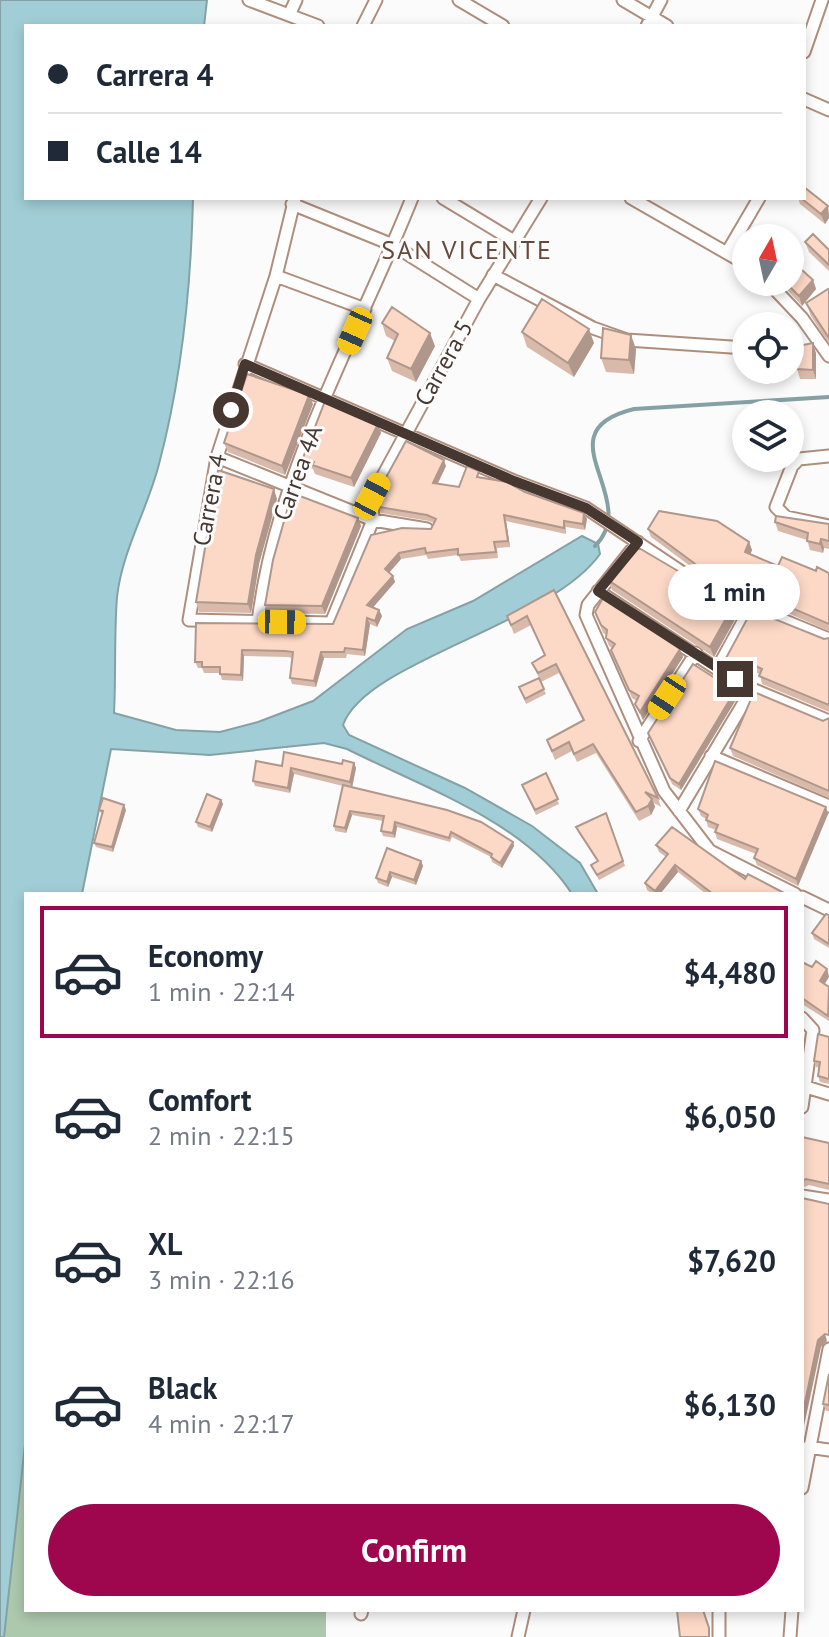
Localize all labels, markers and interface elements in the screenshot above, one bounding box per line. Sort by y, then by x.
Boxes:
text: Carrera 4 [96,55,214,94]
text: Calle 14 [96,132,202,171]
north arrow [732,224,804,296]
map controls [732,224,804,472]
district label: SAN VICENTE [381,233,553,266]
car [334,304,376,358]
button: locate [732,312,804,384]
street label: Carrera 5 [407,314,480,411]
route start [213,392,249,428]
button: layers [732,400,804,472]
street label: Carrea 4A [266,421,329,525]
street label: Carrera 4 [185,451,234,549]
car [350,469,394,523]
callout: 1 min [669,563,801,619]
text: 1 min [702,575,766,608]
car [258,610,306,634]
route end [717,661,753,697]
car [644,670,690,724]
icon: car [52,936,124,1008]
text: Economy [148,936,263,975]
text: $4,480 [683,953,776,992]
text: 1 min · 22:14 [148,975,295,1008]
icon: car [52,1080,124,1152]
text: Comfort [148,1080,251,1119]
text: $6,050 [683,1097,776,1136]
text: 2 min · 22:15 [148,1119,295,1152]
icon: car [52,1224,124,1296]
text: XL [148,1224,182,1263]
text: $7,620 [687,1241,776,1280]
text: 3 min · 22:16 [148,1263,295,1296]
icon: car [52,1368,124,1440]
text: Black [148,1368,217,1407]
text: $6,130 [683,1385,776,1424]
text: 4 min · 22:17 [148,1407,295,1440]
button: Confirm [48,1504,780,1596]

